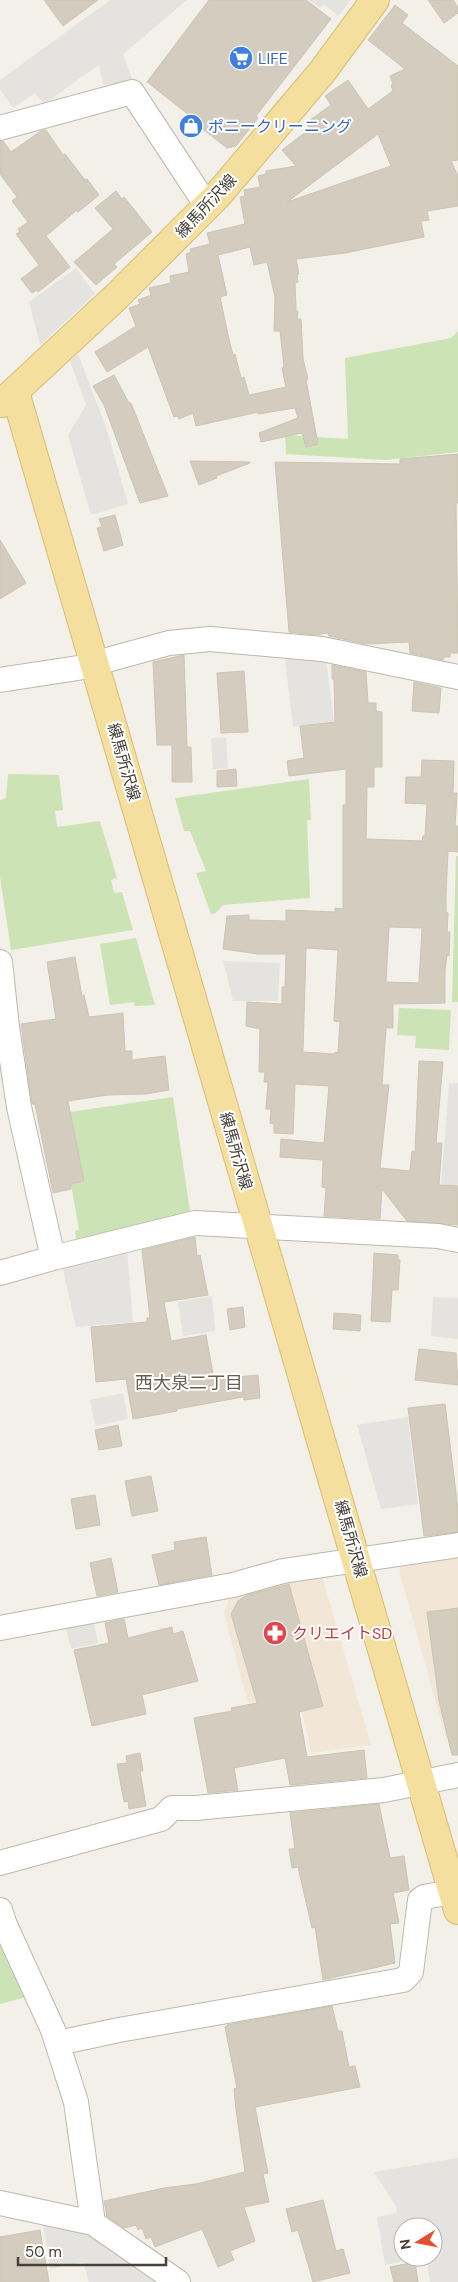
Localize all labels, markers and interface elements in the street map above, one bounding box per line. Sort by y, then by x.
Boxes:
supermarket icon: LIFE [228,45,254,71]
place label: LIFE [258,48,288,69]
shop icon: ポニークリーニング [178,113,204,139]
place label: ポニークリーニング [208,116,352,137]
street label: 練馬所沢線 [171,170,241,242]
street label: 練馬所沢線 [103,721,145,803]
street label: 練馬所沢線 [215,1110,257,1192]
district label: 西大泉二丁目 [135,1371,243,1395]
street label: 練馬所沢線 [330,1498,372,1580]
pharmacy icon: クリエイトSD [262,1620,288,1646]
place label: クリエイトSD [292,1623,392,1644]
north arrow [393,2217,443,2267]
scale bar [18,2234,165,2266]
text: N [395,2238,415,2251]
text: 50 m [25,2242,62,2262]

